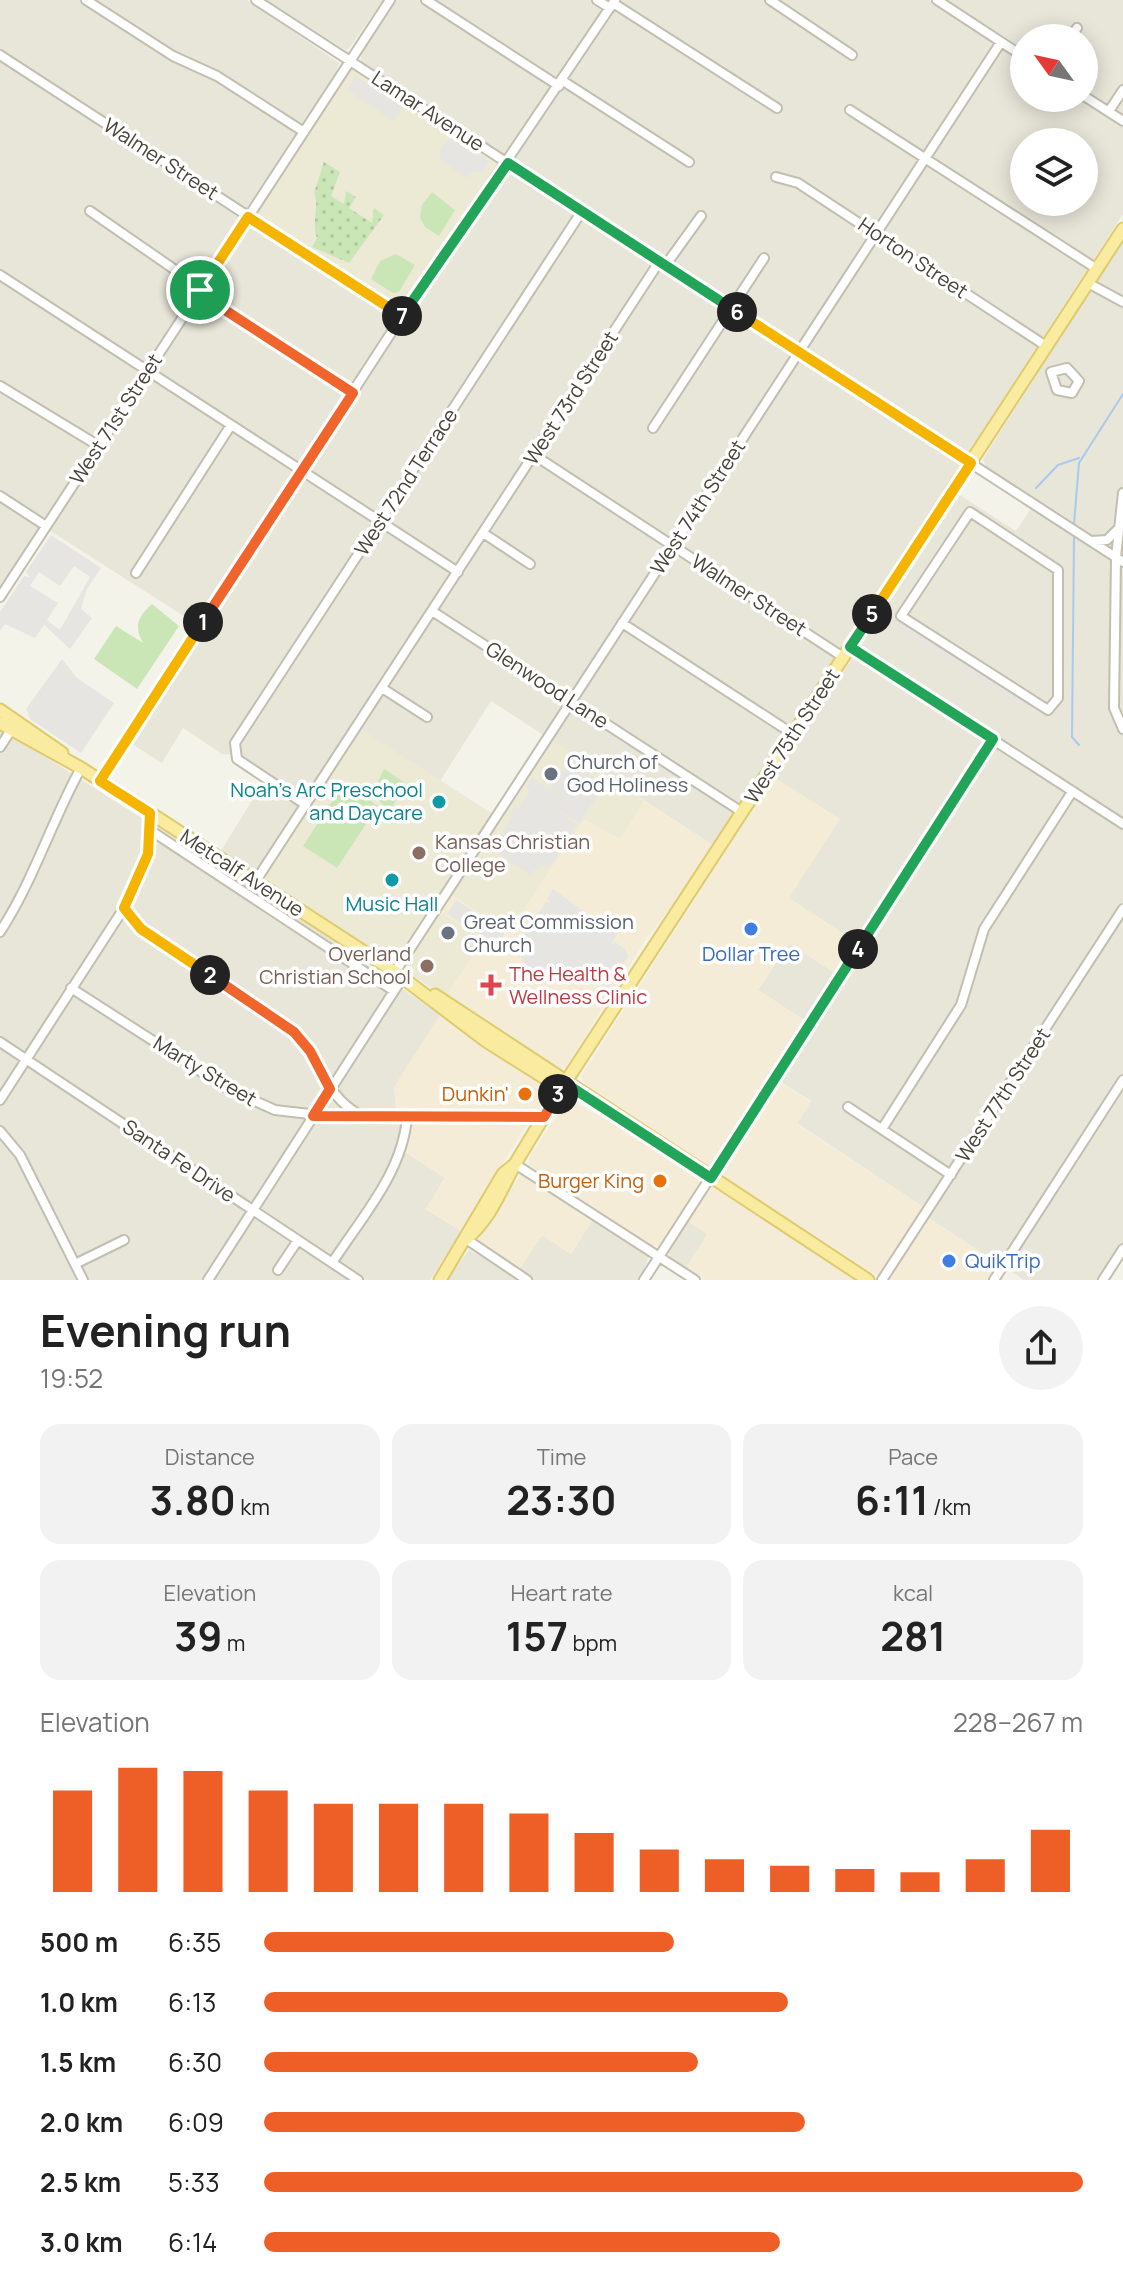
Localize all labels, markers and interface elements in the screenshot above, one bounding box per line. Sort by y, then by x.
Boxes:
north arrow [1010,24,1098,112]
map controls [1010,24,1098,216]
street label: Lamar Avenue [367,64,490,157]
street label: Walmer Street [99,111,224,206]
button: layers [1010,128,1098,216]
street label: Horton Street [853,211,973,304]
pin [166,256,234,324]
icon: arrive [178,268,222,312]
pin: 6 [717,292,757,332]
pin: 7 [382,296,422,336]
text: 6 [730,297,744,327]
text: 7 [396,301,408,331]
street label: West 73rd Street [517,326,624,470]
street label: West 71st Street [63,348,168,489]
street label: West 72nd Terrace [348,403,463,561]
street label: West 74th Street [644,434,751,579]
street label: Walmer Street [687,547,812,642]
pin: 5 [852,594,892,634]
text: 5 [866,599,878,629]
pin: 1 [183,602,223,642]
text: 1 [198,607,208,637]
street label: Glenwood Lane [481,635,614,734]
street label: West 75th Street [738,663,845,808]
place label: Church of God Holiness [567,748,688,798]
marker: Church of God Holiness [542,765,560,783]
place label: Noah's Arc Preschool and Daycare [230,776,423,826]
marker: Noah's Arc Preschool and Daycare [430,793,448,811]
street label: Metcalf Avenue [175,822,309,923]
place label: Kansas Christian College [435,828,590,878]
marker: Kansas Christian College [410,844,428,862]
marker: Music Hall [383,871,401,889]
place label: Music Hall [345,890,439,917]
place label: Great Commission Church [464,908,634,958]
marker: Dollar Tree [742,920,760,938]
marker: Great Commission Church [439,924,457,942]
pin: 4 [838,929,878,969]
text: 4 [851,934,865,964]
place label: Overland Christian School [259,940,411,990]
place label: Dollar Tree [702,940,800,967]
pin: 2 [190,955,230,995]
marker: Overland Christian School [418,957,436,975]
text: 2 [203,960,217,990]
place label: The Health & Wellness Clinic [509,960,647,1010]
marker: The Health & Wellness Clinic [480,974,502,996]
street label: West 77th Street [949,1022,1056,1167]
street label: Marty Street [149,1029,262,1112]
pin: 3 [538,1074,578,1114]
text: 3 [552,1079,564,1109]
place label: Dunkin' [442,1080,509,1107]
marker: Dunkin' [516,1085,534,1103]
street label: Santa Fe Drive [118,1113,241,1208]
place label: Burger King [538,1167,644,1194]
marker: Burger King [651,1172,669,1190]
place label: QuikTrip [965,1247,1041,1274]
marker: QuikTrip [940,1252,958,1270]
text: Evening run [40,1300,291,1360]
button: share [999,1306,1083,1390]
text: 19:52 [40,1360,103,1396]
text: Distance [165,1442,255,1472]
text: Time [537,1442,586,1472]
text: Pace [888,1442,938,1472]
text: 3.80 [150,1472,236,1527]
text: 23:30 [506,1472,617,1527]
text: 6:11 [855,1472,929,1527]
text: km [236,1492,270,1522]
text: /km [929,1492,971,1522]
text: Elevation [163,1578,256,1608]
text: Heart rate [510,1578,613,1608]
text: kcal [893,1578,933,1608]
text: 39 [174,1608,222,1663]
text: 157 [506,1608,568,1663]
text: 281 [880,1608,946,1663]
text: m [222,1628,245,1658]
text: bpm [568,1628,617,1658]
text: Elevation [40,1704,150,1740]
text: 228–267 m [953,1704,1083,1740]
text: 500 m [40,1924,118,1960]
text: 6:35 [168,1924,221,1960]
text: 1.0 km [40,1984,118,2020]
text: 6:13 [168,1984,216,2020]
text: 1.5 km [40,2044,116,2080]
text: 6:30 [168,2044,222,2080]
text: 2.0 km [40,2104,123,2140]
text: 6:09 [168,2104,224,2140]
text: 2.5 km [40,2164,121,2200]
text: 5:33 [168,2164,220,2200]
text: 3.0 km [40,2224,123,2260]
text: 6:14 [168,2224,217,2260]

